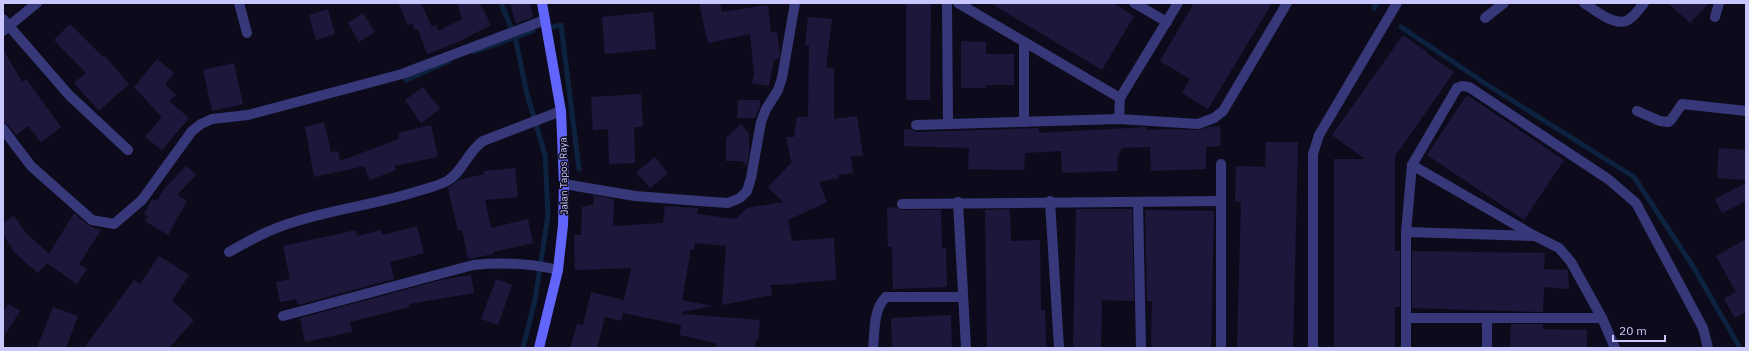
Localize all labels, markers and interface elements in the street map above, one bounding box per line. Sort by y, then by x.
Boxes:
street label: Jalan Tapos Raya [556,137,571,215]
scale bar [1613,317,1665,343]
text: 20 m [1619,323,1647,338]

